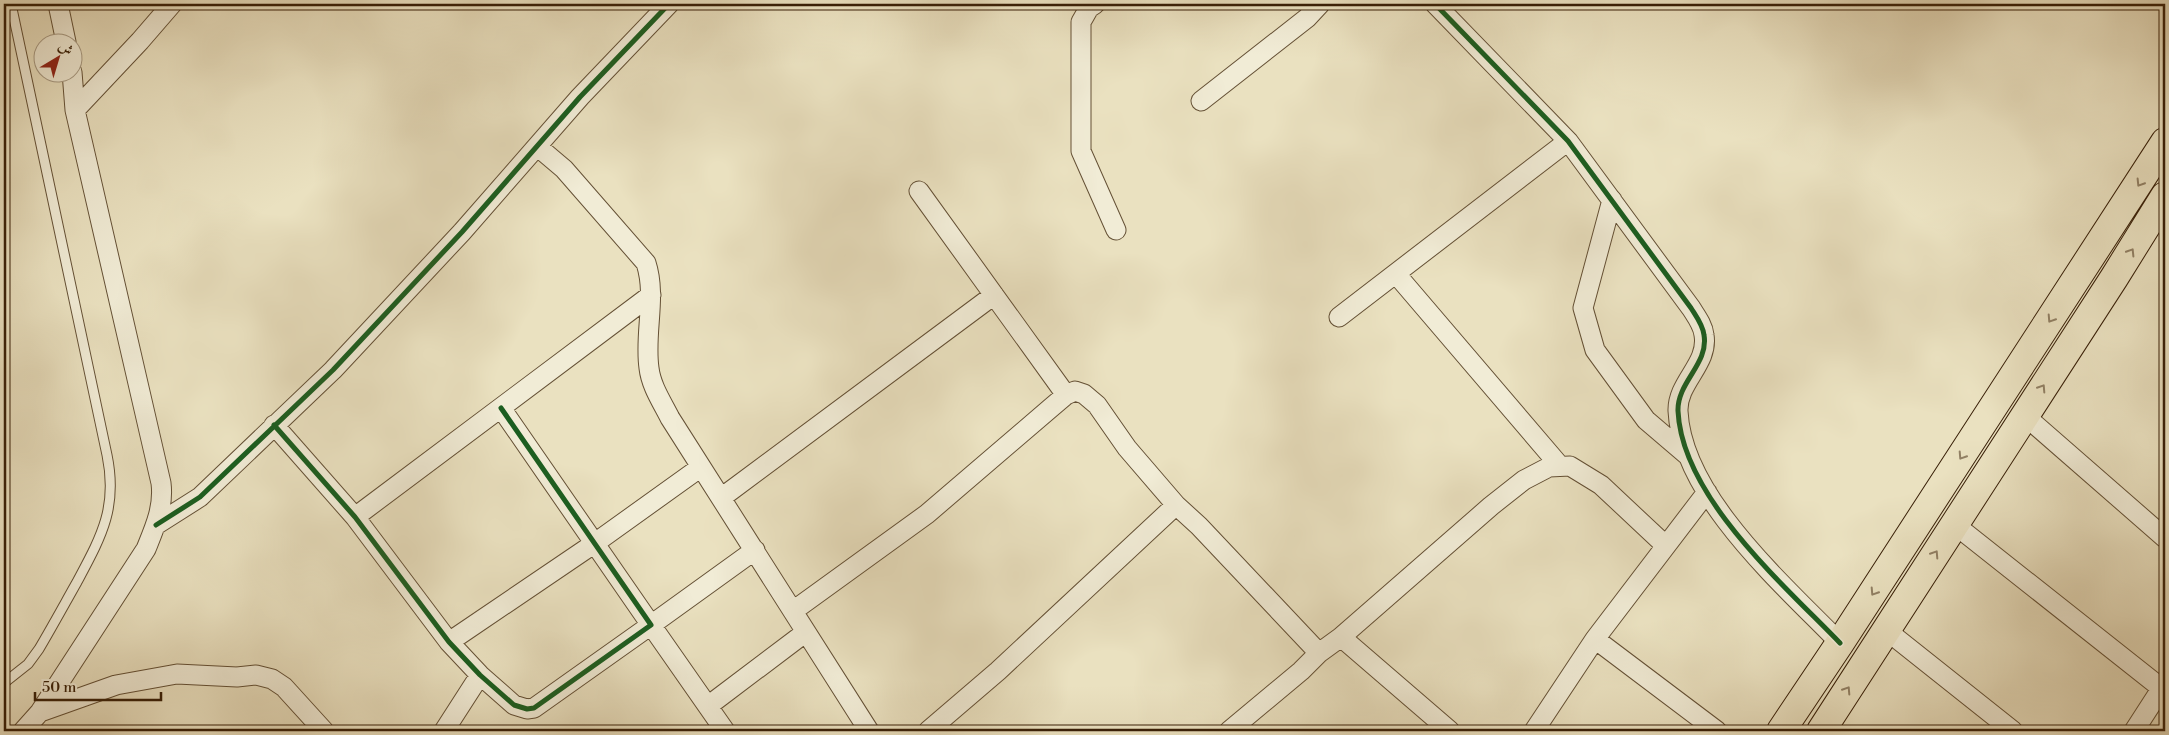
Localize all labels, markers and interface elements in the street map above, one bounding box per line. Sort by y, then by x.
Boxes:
north arrow [32,32,82,82]
text: ش [54,37,76,60]
one-way arrow [2136,178,2146,187]
one-way arrow [2124,248,2134,257]
one-way arrow [2048,314,2057,323]
one-way arrow [2036,384,2045,393]
one-way arrow [1959,450,1969,459]
one-way arrow [1929,550,1938,559]
one-way arrow [1870,586,1880,595]
scale bar [35,670,161,702]
text: 50 m [42,678,76,697]
one-way arrow [1841,687,1850,696]

